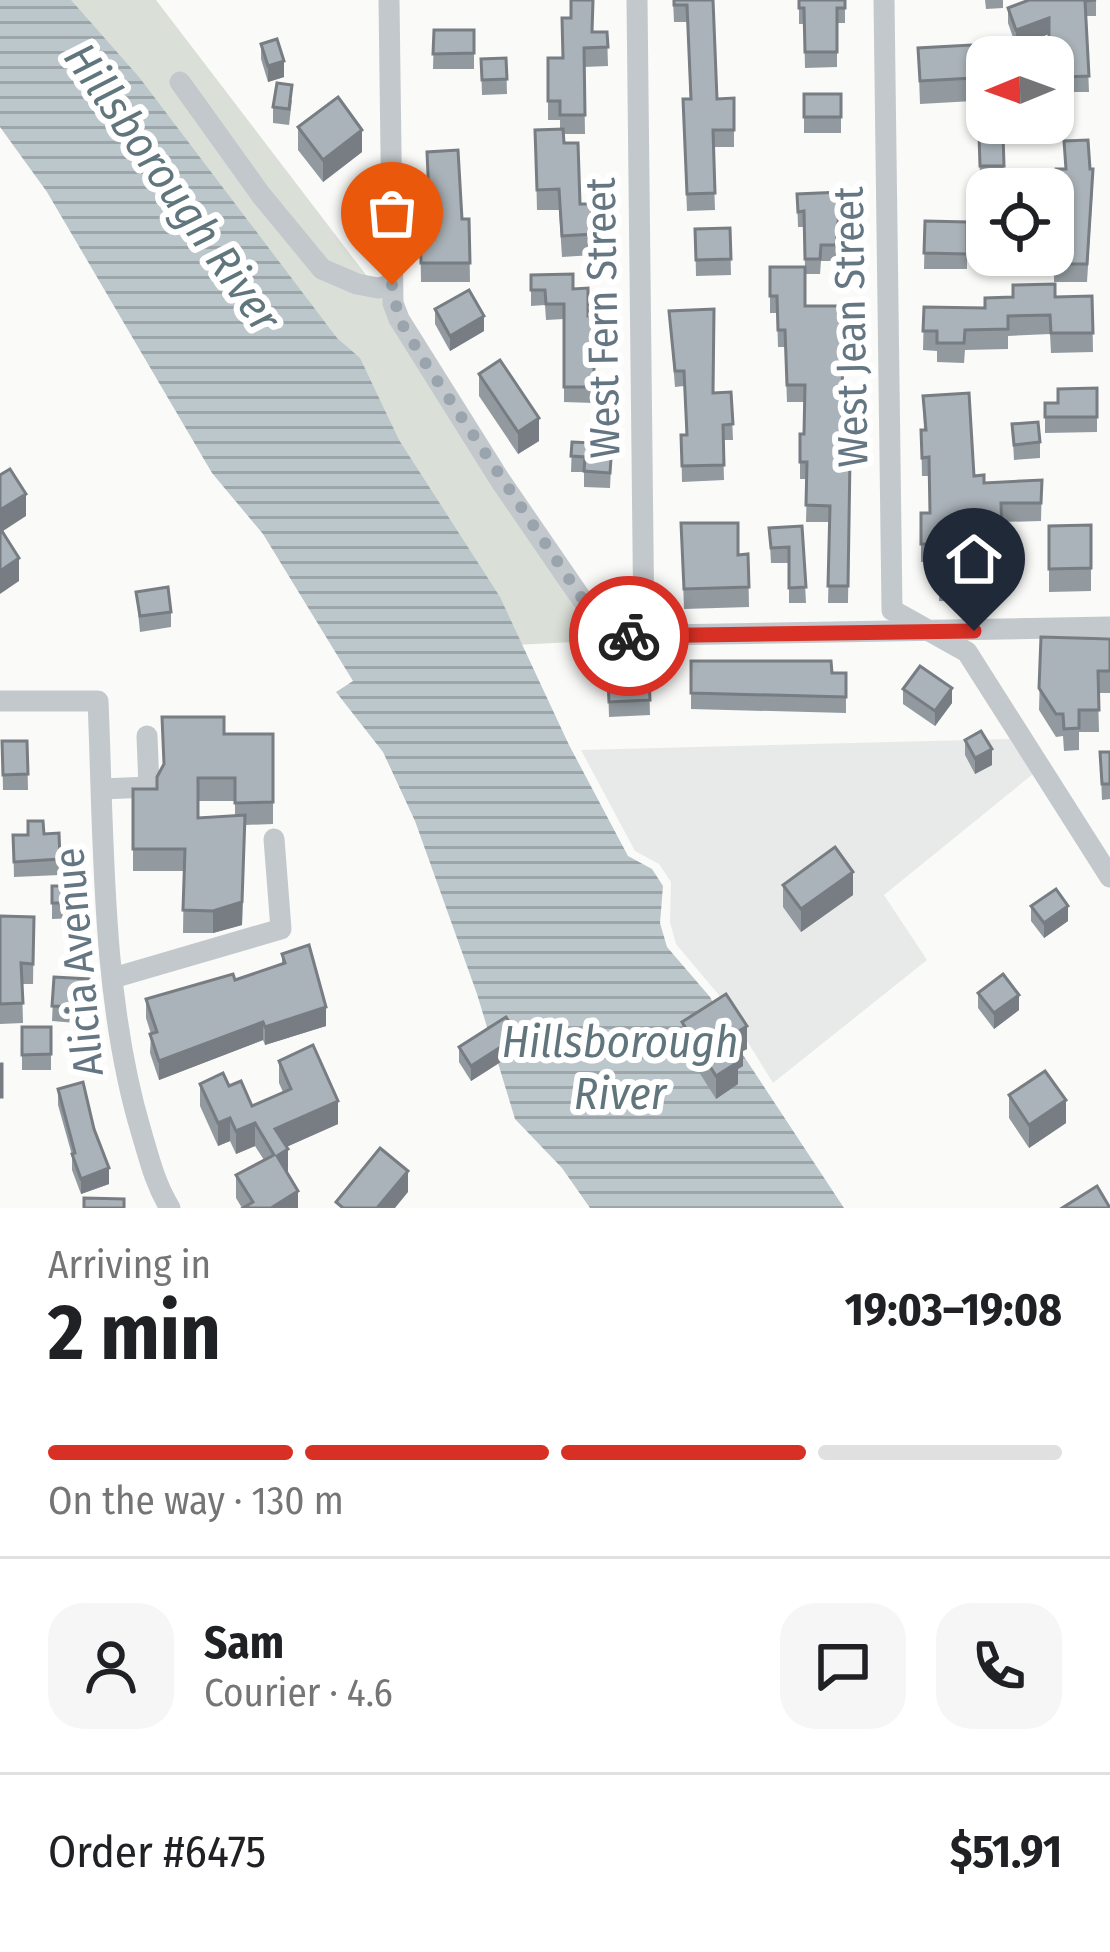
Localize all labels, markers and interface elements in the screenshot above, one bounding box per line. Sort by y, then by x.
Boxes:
water label: Hillsborough River [53,33,292,343]
north arrow [966,36,1074,144]
map controls [966,36,1074,276]
pin [341,162,443,285]
button: locate [966,168,1074,276]
street label: West Fern Street [576,177,630,459]
icon: bag [359,180,425,246]
street label: West Jean Street [824,186,878,468]
pin [923,508,1025,631]
icon: home [941,526,1007,592]
courier [569,576,689,696]
icon: bike [596,603,662,669]
street label: Alicia Avenue [44,846,114,1078]
water label: Hillsborough River [502,1015,738,1121]
text: Arriving in [48,1242,211,1288]
text: 19:03–19:08 [845,1283,1062,1337]
text: 2 min [48,1286,221,1380]
text: On the way · 130 m [48,1478,344,1524]
button: person [48,1603,174,1729]
button: chat [780,1603,906,1729]
button: phone [936,1603,1062,1729]
text: Sam [204,1616,284,1670]
text: Courier · 4.6 [204,1670,393,1716]
text: Order #6475 [48,1825,266,1879]
text: $51.91 [950,1825,1062,1879]

